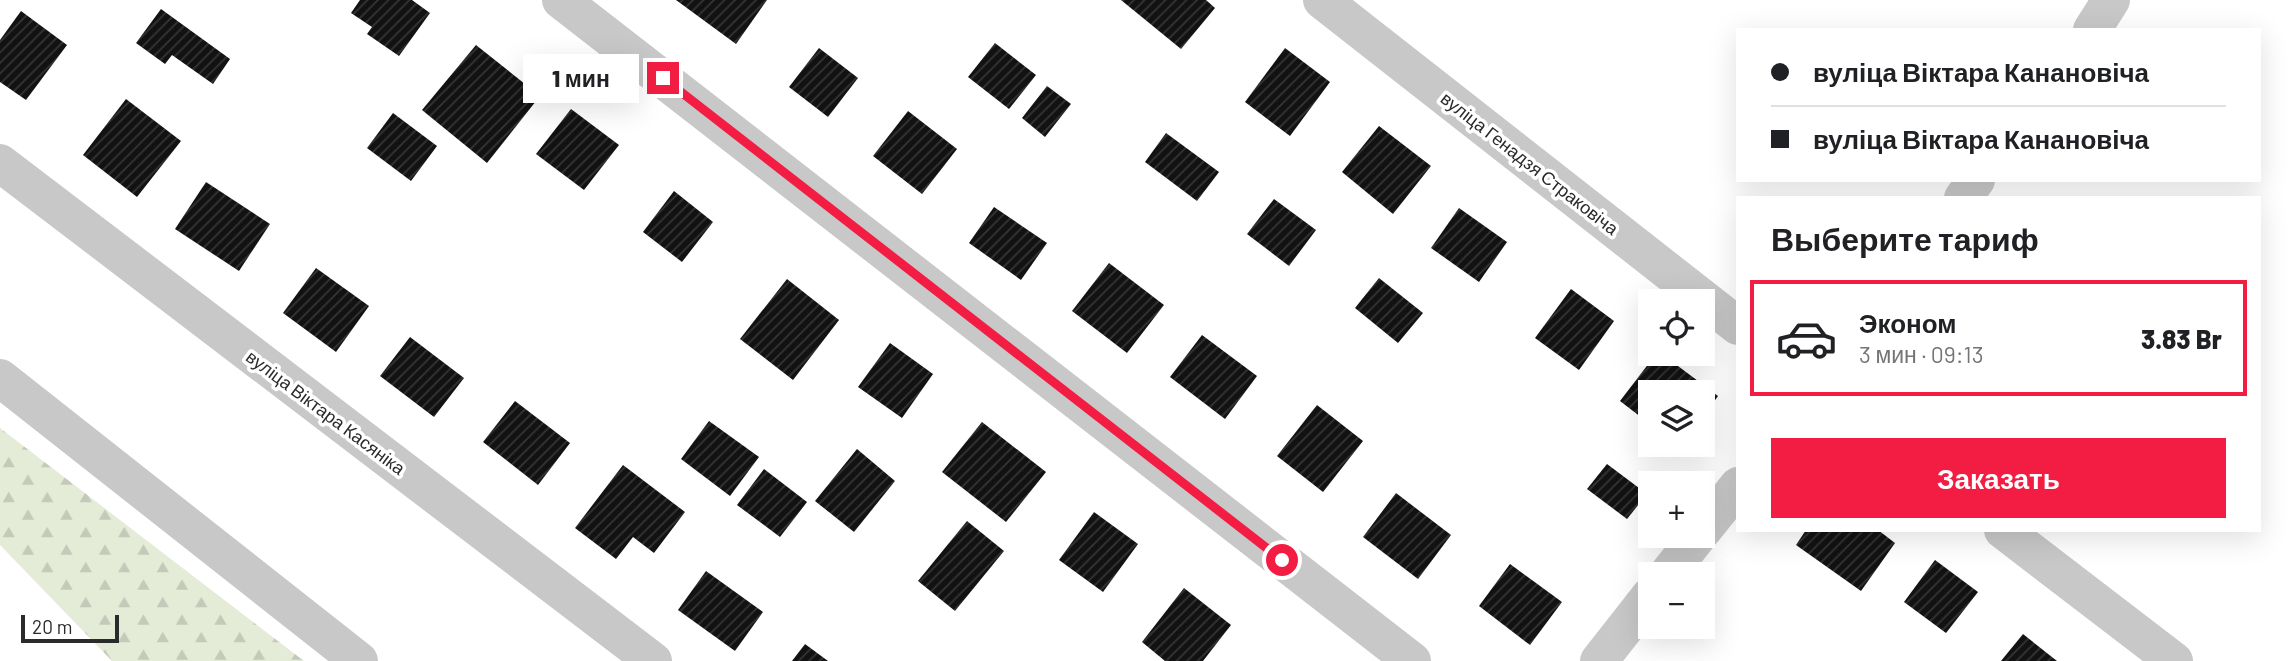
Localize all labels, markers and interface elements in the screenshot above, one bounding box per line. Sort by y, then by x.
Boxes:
callout: 1 мин [523,54,638,102]
text: вуліца Віктара Канановіча [1813,56,2149,87]
route end [647,62,679,94]
text: 1 мин [552,64,610,92]
street label: вуліца Генадзя Страковіча [1437,87,1624,240]
text: вуліца Віктара Канановіча [1813,123,2149,154]
text: Выберите тариф [1771,219,2039,257]
map controls [1638,289,1715,639]
button: locate [1638,289,1715,366]
icon: car [1775,307,1838,370]
text: Эконом [1859,307,1957,338]
text: 3.83 Br [2141,323,2222,354]
text: 3 мин · 09:13 [1859,340,1984,368]
street label: вуліца Віктара Касяніка [242,345,411,480]
button: layers [1638,380,1715,457]
button: Заказать [1771,438,2226,518]
button: + [1638,471,1715,548]
route start [1266,544,1298,576]
button: − [1638,562,1715,639]
scale bar [21,612,119,644]
text: 20 m [32,615,72,638]

